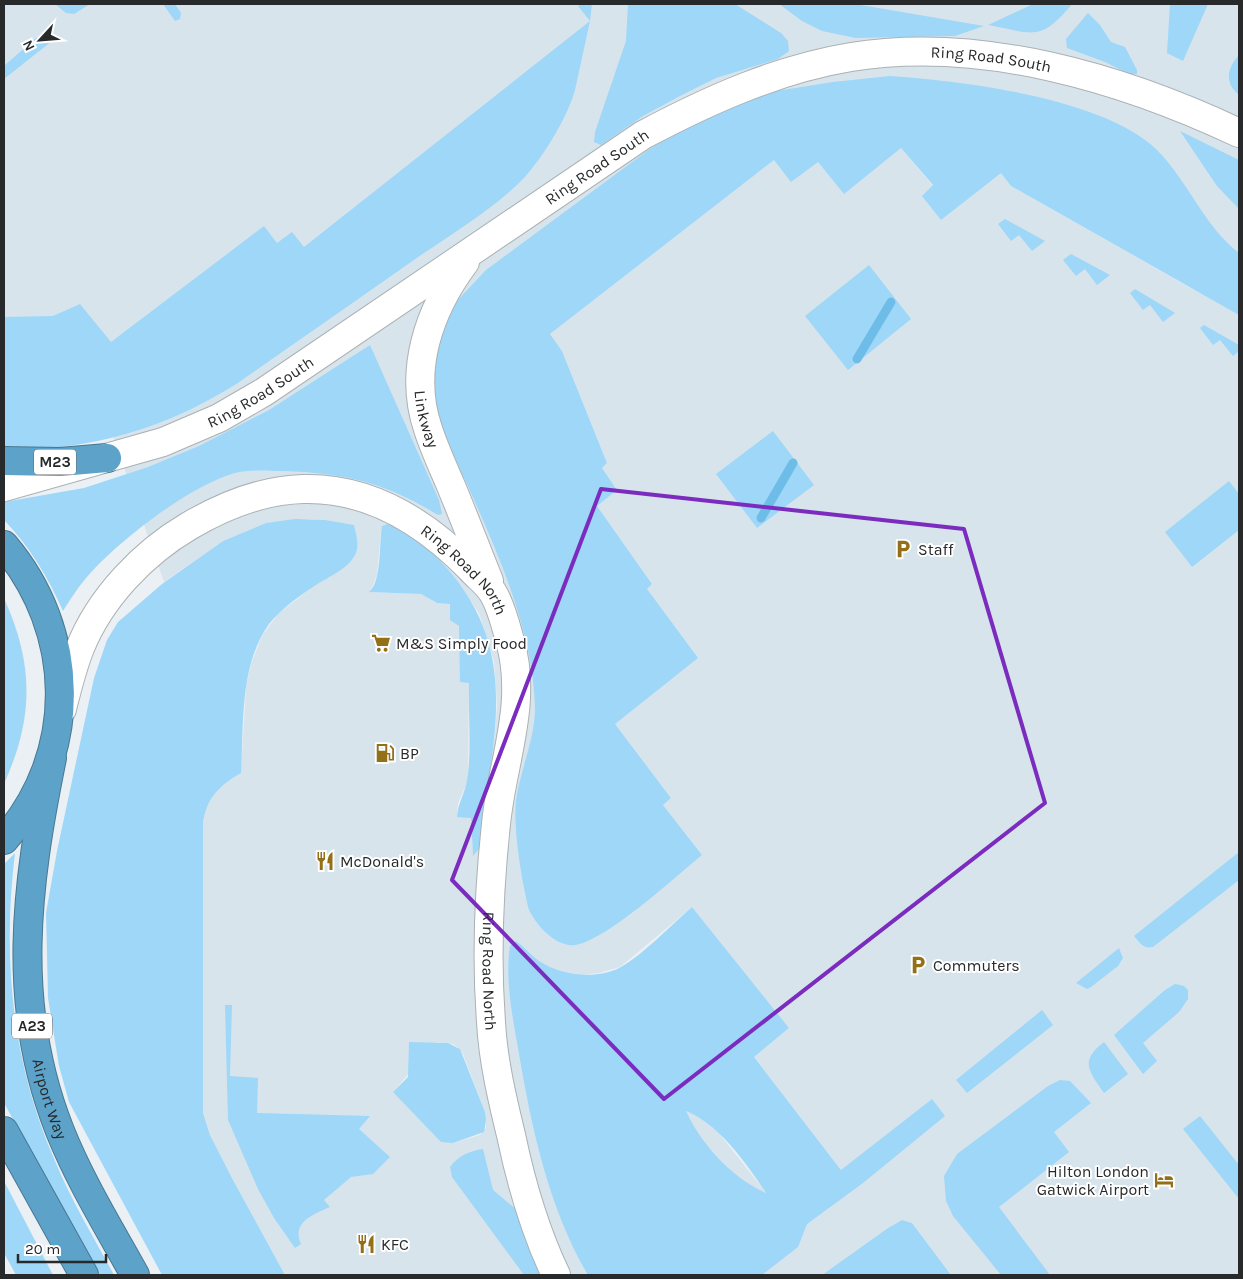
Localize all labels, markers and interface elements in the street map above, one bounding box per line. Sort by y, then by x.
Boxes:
north arrow [15,15,65,65]
text: N [19,37,39,54]
street label: Ring Road South [930,42,1053,76]
street label: Ring Road South [541,124,652,208]
street label: Ring Road South [204,352,317,431]
street label: Linkway [411,390,444,451]
road number: M23 [34,450,76,474]
street label: Ring Road North [418,520,511,617]
parking icon: Staff [892,538,914,560]
place label: Staff [918,540,954,559]
supermarket icon: M&S Simply Food [370,632,392,654]
place label: M&S Simply Food [396,634,527,653]
fuel station icon: BP [374,742,396,764]
place label: BP [400,744,419,763]
restaurant icon: McDonald's [314,850,336,872]
place label: McDonald's [340,852,424,871]
street label: Ring Road North [479,911,501,1031]
parking icon: Commuters [907,954,929,976]
place label: Commuters [933,956,1020,975]
road number: A23 [12,1014,52,1038]
street label: Airport Way [29,1057,72,1142]
place label: Hilton London Gatwick Airport [1037,1162,1149,1199]
hotel icon: Hilton London Gatwick Airport [1153,1169,1175,1191]
scale bar [18,1232,105,1264]
restaurant icon: KFC [355,1233,377,1255]
place label: KFC [381,1235,409,1254]
text: 20 m [25,1240,60,1258]

